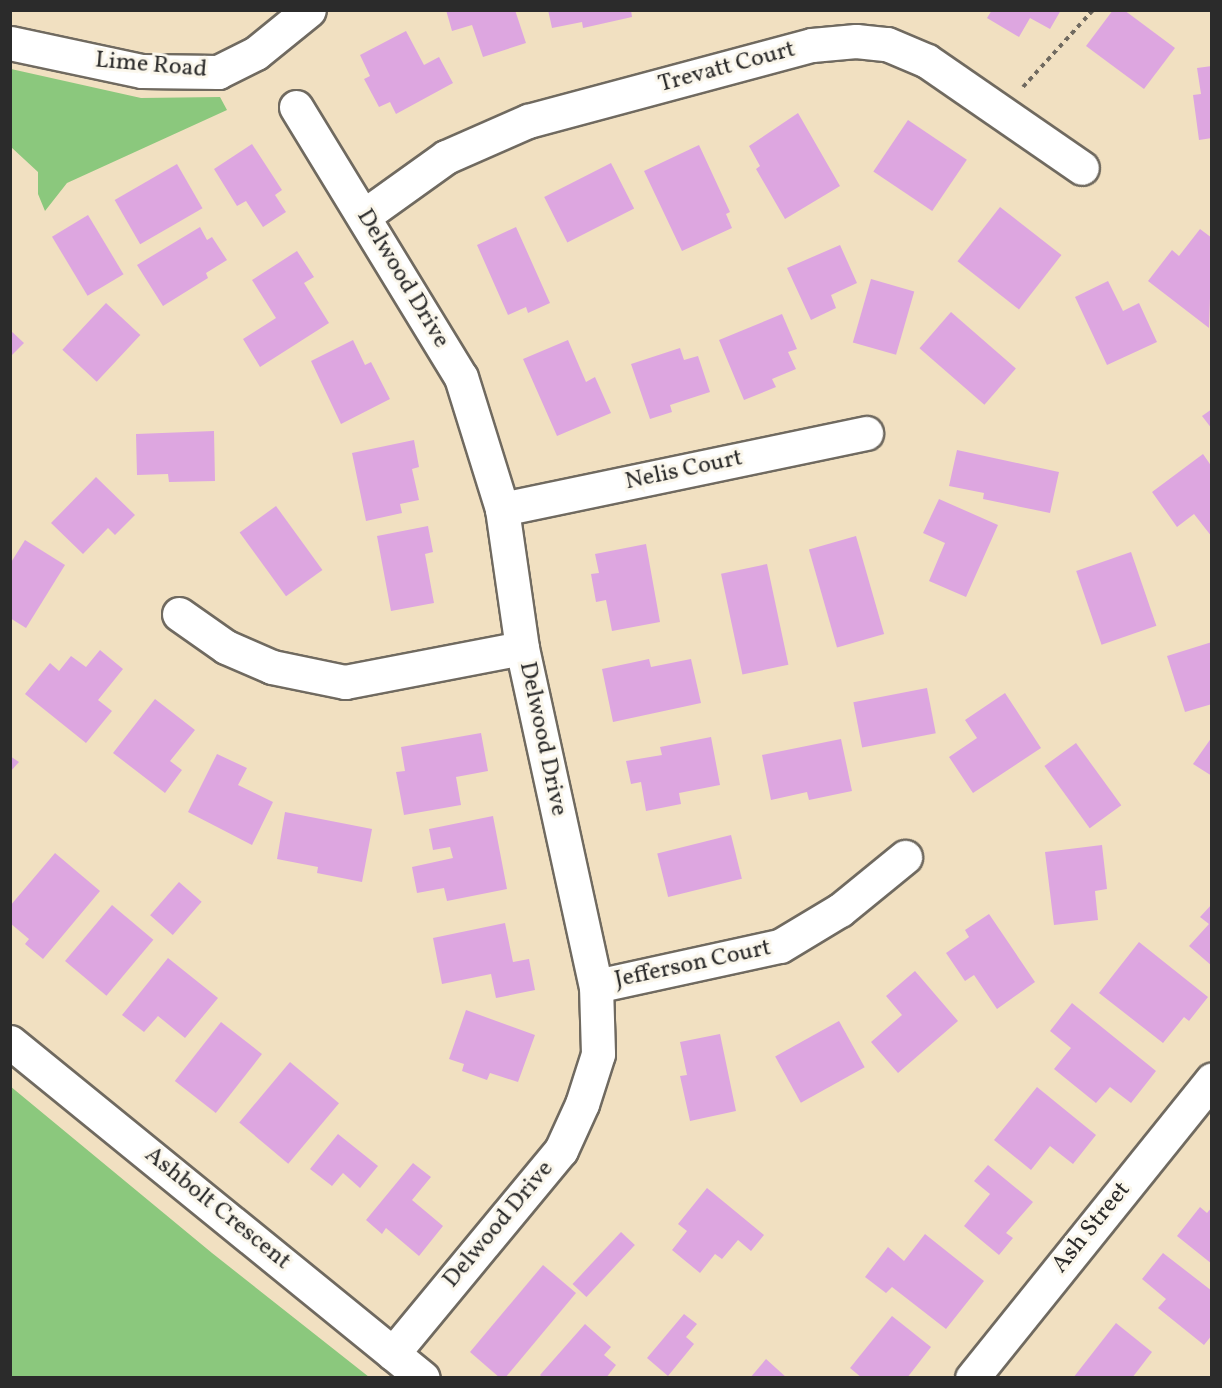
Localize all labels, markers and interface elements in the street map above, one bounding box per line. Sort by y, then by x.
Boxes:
street label: Trevatt Court [655,36,799,100]
street label: Lime Road [94,47,208,85]
street label: Delwood Drive [349,204,455,354]
street label: Nelis Court [623,445,745,497]
street label: Delwood Drive [512,659,572,819]
street label: Jefferson Court [612,934,774,996]
street label: Ashbolt Crescent [138,1141,296,1277]
street label: Delwood Drive [438,1156,560,1294]
street label: Ash Street [1046,1177,1138,1279]

